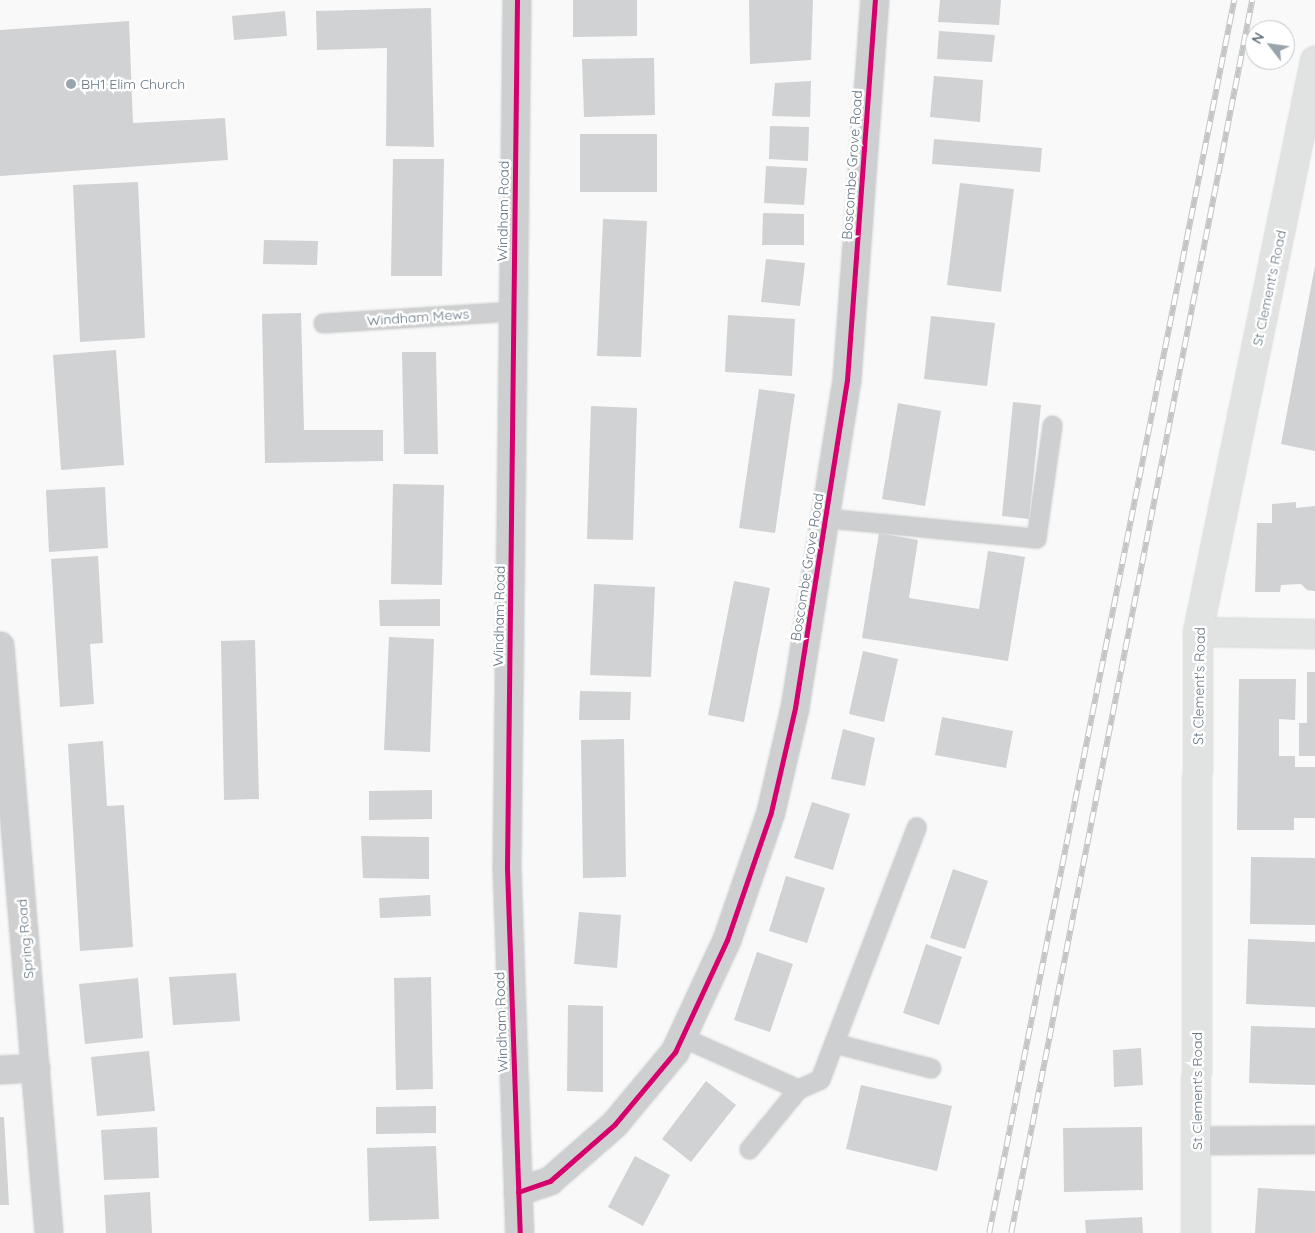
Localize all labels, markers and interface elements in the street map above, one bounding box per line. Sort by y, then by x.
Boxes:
north arrow [1245,20,1295,70]
text: N [1248,29,1268,47]
place label: BH1 Elim Church [81,76,185,92]
marker: BH1 Elim Church [65,78,77,90]
street label: Boscombe Grove Road [838,90,866,240]
street label: Windham Road [494,160,512,262]
street label: St Clement's Road [1249,229,1289,347]
street label: Windham Mews [366,305,470,329]
street label: Boscombe Grove Road [787,492,827,642]
street label: Windham Road [490,565,508,667]
street label: St Clement's Road [1190,627,1208,745]
street label: Spring Road [13,898,37,980]
street label: Windham Road [491,971,511,1073]
street label: St Clement's Road [1189,1032,1205,1150]

